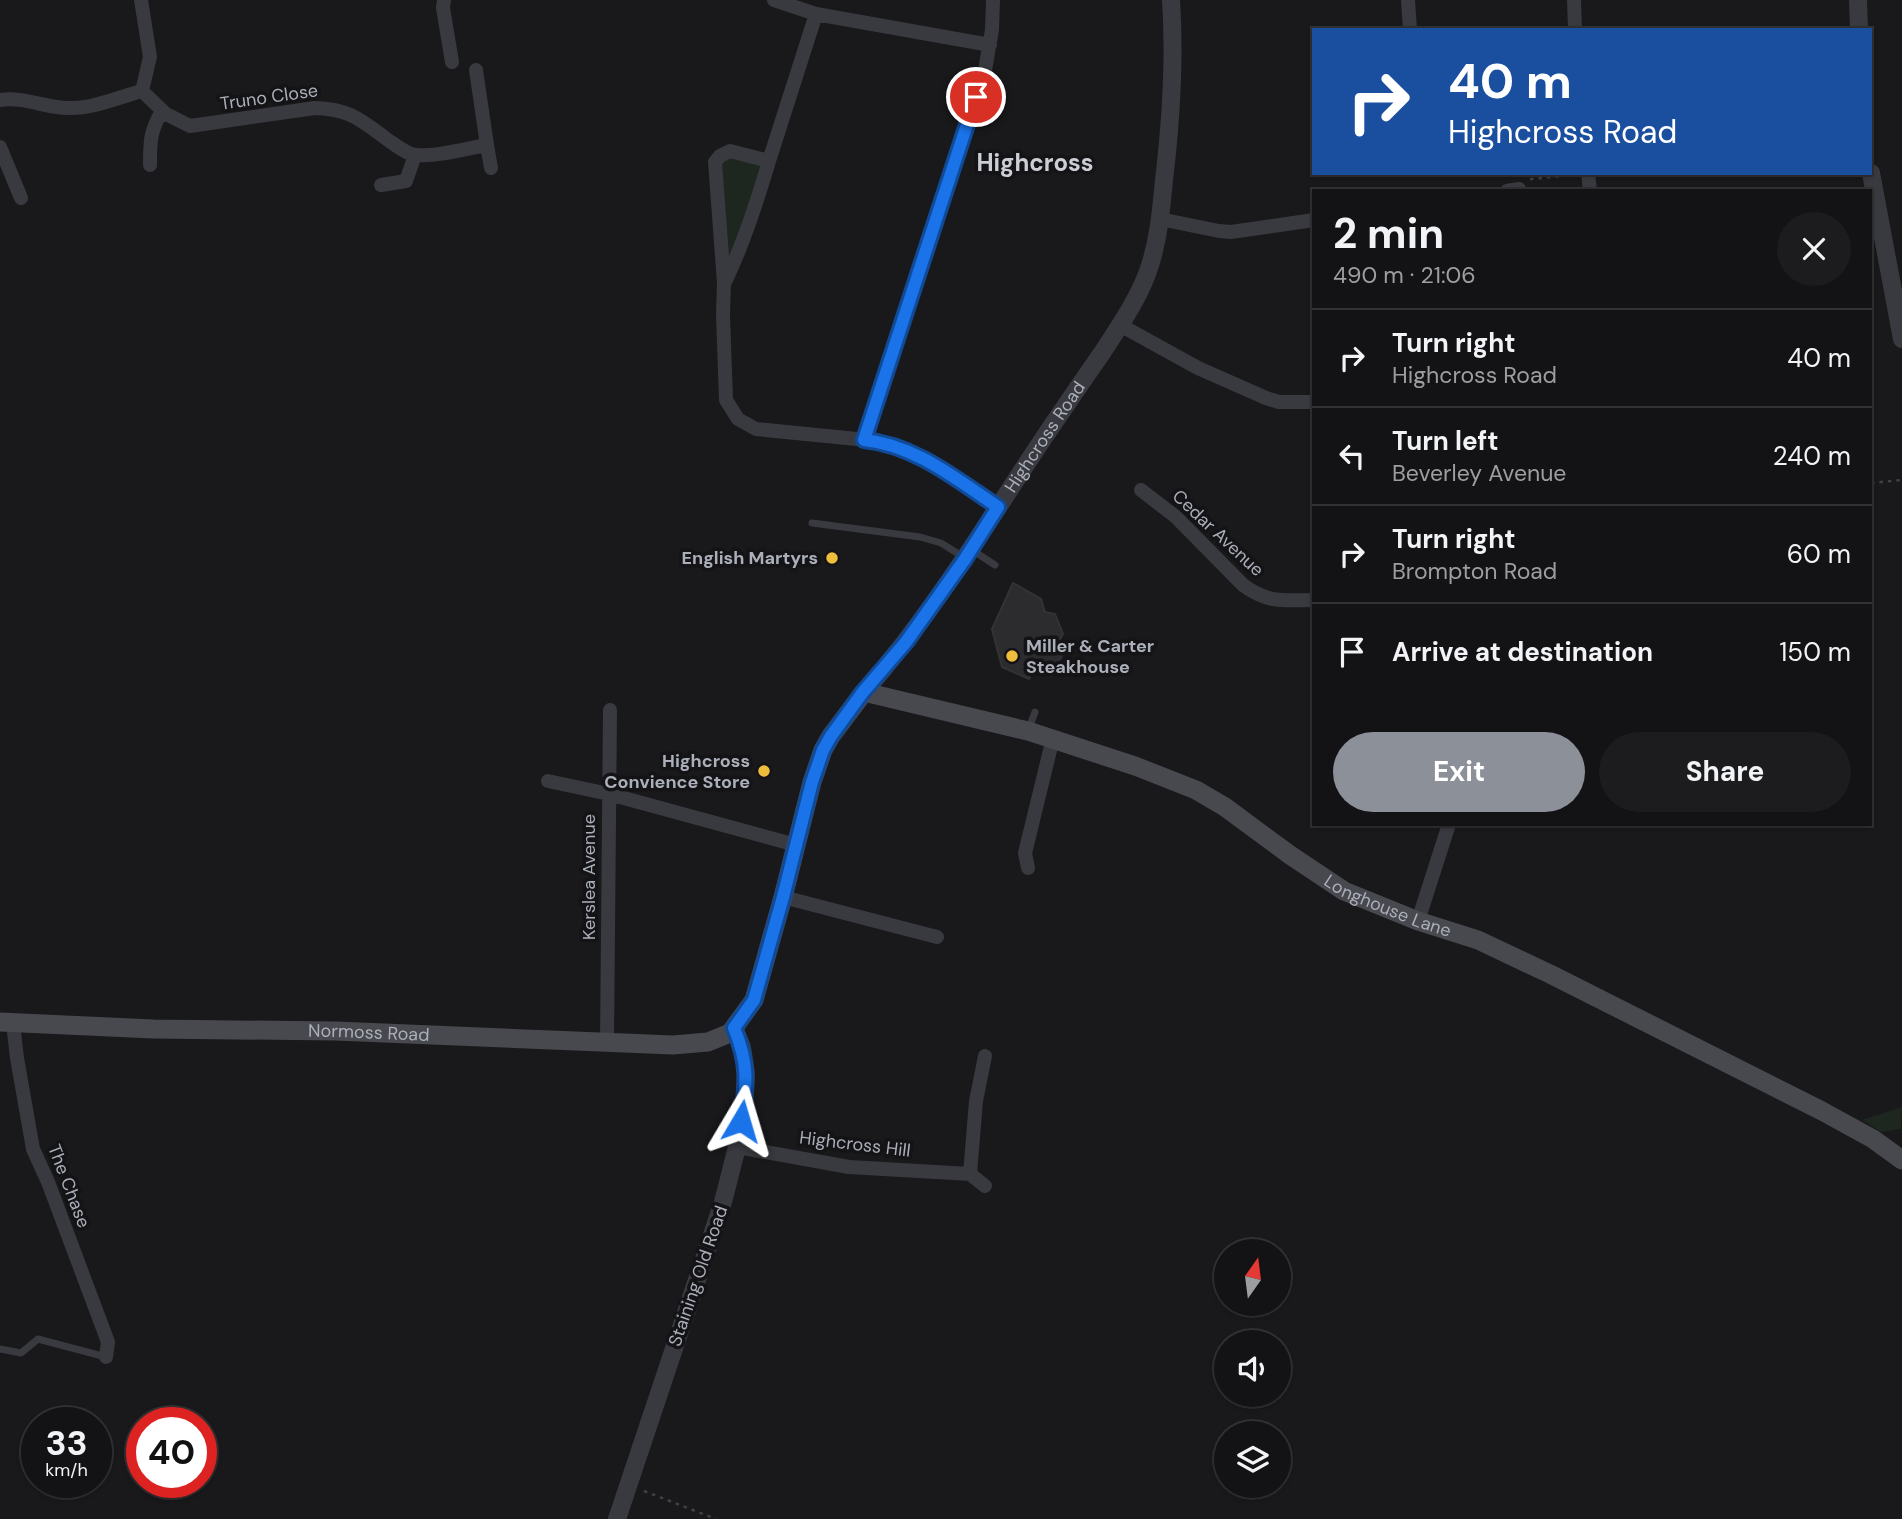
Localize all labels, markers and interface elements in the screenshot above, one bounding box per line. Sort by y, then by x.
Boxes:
text: 40 m [1448,49,1572,113]
icon: right [1333,56,1424,147]
pin [946,67,1006,127]
street label: Truno Close [218,78,320,116]
icon: arrive [957,78,995,116]
text: Highcross Road [1448,111,1677,153]
district label: Highcross [976,147,1094,178]
text: 2 min [1333,206,1444,261]
button: close [1777,212,1851,286]
text: 490 m · 21:06 [1333,260,1476,290]
text: Turn right [1392,326,1516,360]
icon: right [1333,339,1371,377]
text: 40 m [1787,341,1851,375]
text: Highcross Road [1392,360,1557,390]
street label: Highcross Road [999,376,1091,497]
text: Turn left [1392,424,1499,458]
icon: left [1333,437,1371,475]
text: 240 m [1773,439,1851,473]
text: Beverley Avenue [1392,458,1566,488]
street label: Cedar Avenue [1167,484,1269,582]
text: Turn right [1392,522,1516,556]
icon: right [1333,535,1371,573]
text: 60 m [1787,537,1851,571]
place label: English Martyrs [682,546,818,570]
marker: English Martyrs [824,550,840,566]
text: Brompton Road [1392,556,1557,586]
icon: arrive [1333,633,1371,671]
place label: Miller & Carter Steakhouse [1026,634,1154,679]
text: Arrive at destination [1392,635,1653,669]
text: 150 m [1779,635,1851,669]
marker: Miller & Carter Steakhouse [1004,648,1020,664]
button: Exit [1333,732,1585,812]
button: Share [1599,732,1851,812]
place label: Highcross Convience Store [604,749,750,794]
marker: Highcross Convience Store [756,763,772,779]
street label: Kerslea Avenue [577,814,601,940]
street label: Longhouse Lane [1319,869,1454,943]
street label: Normoss Road [308,1019,430,1047]
position arrow [704,1084,778,1158]
street label: Highcross Hill [798,1125,912,1163]
street label: The Chase [42,1141,96,1231]
street label: Staining Old Road [663,1202,733,1350]
north arrow [1214,1239,1292,1316]
map controls [1214,1239,1291,1498]
button: sound [1214,1330,1291,1407]
speed limit sign: 40 [126,1407,217,1498]
text: 33 [45,1420,88,1466]
button: layers [1214,1421,1291,1498]
text: km/h [45,1458,88,1482]

